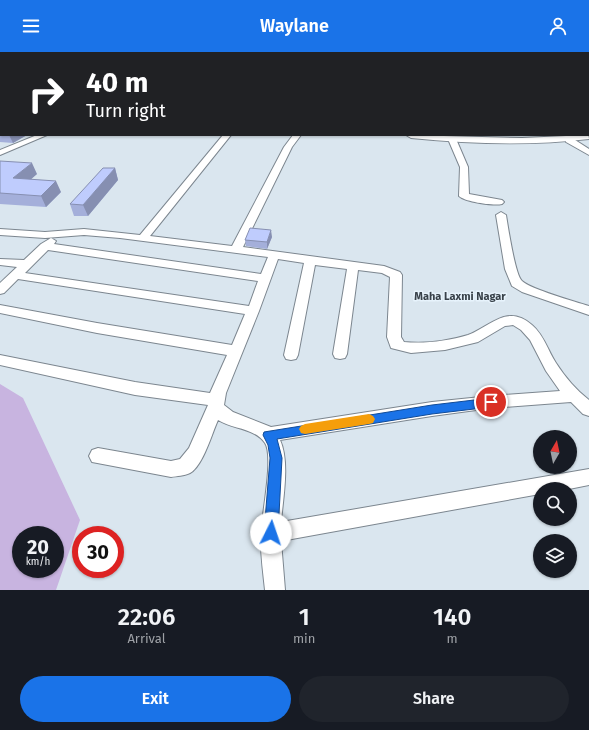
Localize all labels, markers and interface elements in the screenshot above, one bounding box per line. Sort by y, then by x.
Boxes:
icon: menu [20,15,42,37]
text: Waylane [260,15,329,37]
icon: person [547,15,569,37]
text: 40 m [86,66,149,99]
icon: right [20,68,72,120]
text: Turn right [86,100,166,122]
district label: Maha Laxmi Nagar [414,290,506,303]
pin [474,385,508,419]
icon: arrive [480,391,502,413]
north arrow [533,430,577,474]
map controls [533,430,577,578]
button: search [533,482,577,526]
position arrow [250,512,292,554]
speed limit sign: 30 [72,526,124,578]
button: layers [533,534,577,578]
text: 20 [27,535,49,559]
text: km/h [26,556,50,568]
text: 22:06 [118,603,175,631]
text: 1 [299,603,310,631]
text: 140 [433,603,471,631]
text: Arrival [127,631,166,646]
text: min [293,631,315,646]
text: m [447,631,458,646]
button: Exit [20,676,291,722]
button: Share [299,676,569,722]

